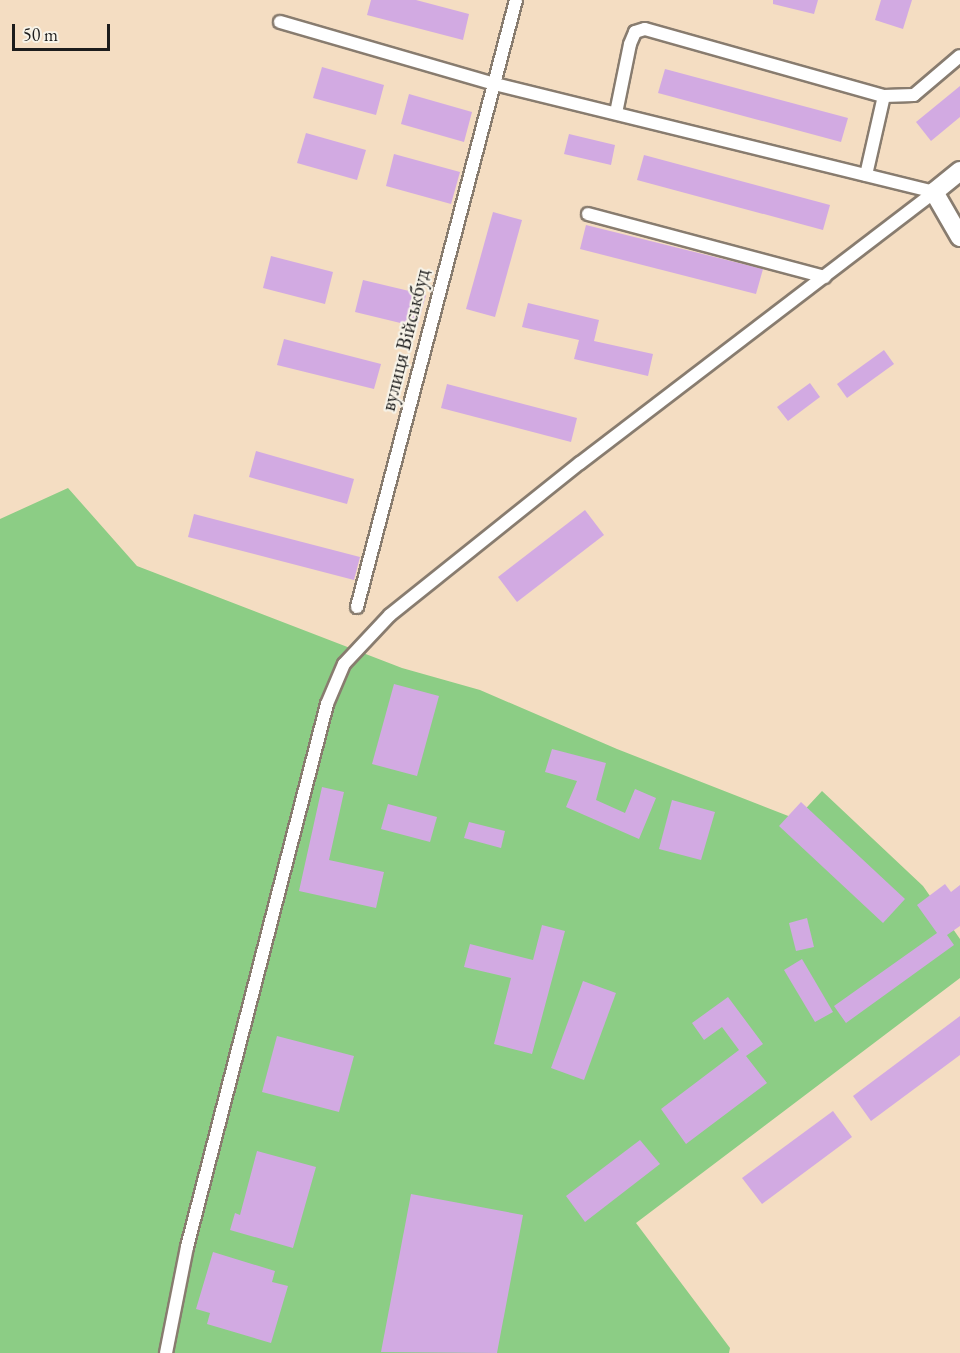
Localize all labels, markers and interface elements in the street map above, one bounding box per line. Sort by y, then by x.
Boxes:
scale bar [15,12,112,50]
text: 50 m [23,23,58,46]
street label: вулиця Військбуд [375,266,435,414]

